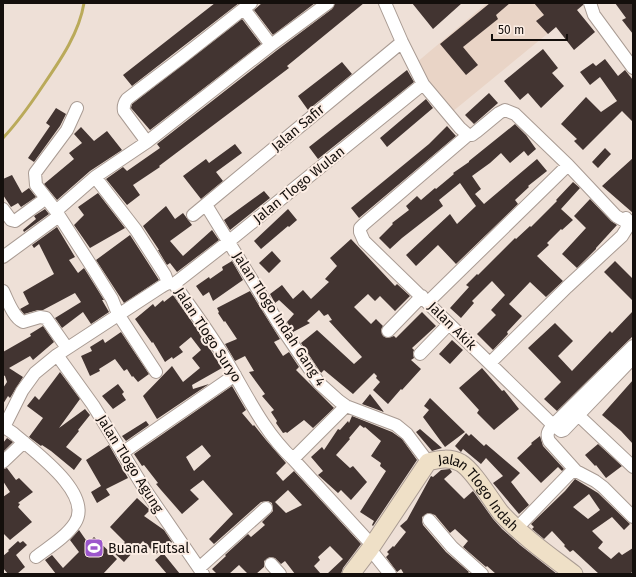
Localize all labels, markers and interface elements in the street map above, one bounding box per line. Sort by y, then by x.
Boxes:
scale bar [492,16,567,42]
text: 50 m [498,23,524,37]
street label: Jalan Safir [268,101,328,155]
street label: Jalan Tlogo Wulan [250,143,348,227]
street label: Jalan Tlogo Indah Gang 4 [229,249,329,390]
street label: Jalan Tlogo Suryo [171,284,245,386]
street label: Jalan Akik [424,298,480,354]
street label: Jalan Tlogo Agung [93,412,167,517]
street label: Jalan Tlogo Indah [437,451,522,535]
sports icon: Buana Futsal [83,537,105,559]
place label: Buana Futsal [108,540,189,557]

